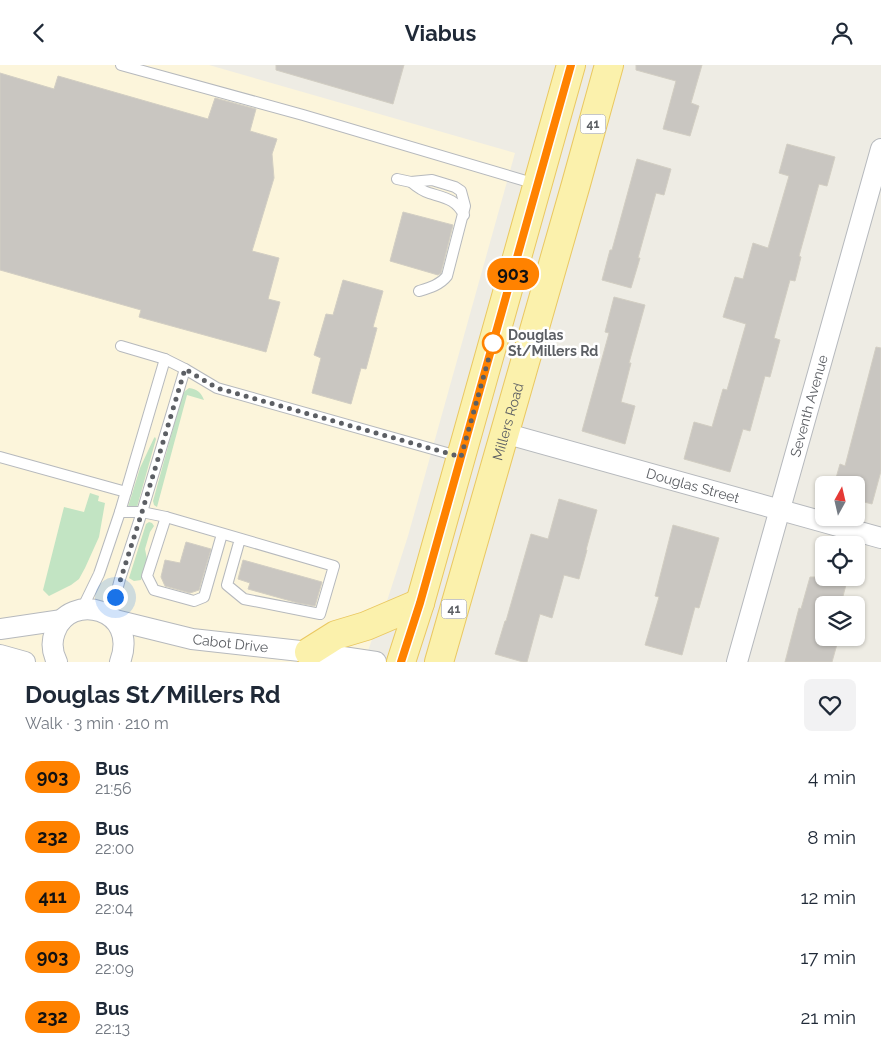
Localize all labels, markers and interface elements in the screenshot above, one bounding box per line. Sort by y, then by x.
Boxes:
icon: back [25,19,53,47]
icon: person [828,19,856,47]
text: Viabus [405,20,476,46]
road number: 41 [580,115,606,133]
line badge: 903 [484,258,542,290]
text: 903 [497,263,529,284]
place label: Douglas St/Millers Rd [508,327,598,359]
marker: Douglas St/Millers Rd [482,332,504,354]
street label: Seventh Avenue [787,353,831,459]
street label: Millers Road [489,381,527,462]
street label: Douglas Street [644,465,741,506]
north arrow [815,476,865,526]
map controls [815,476,865,646]
button: locate [815,536,865,586]
your location [103,585,128,610]
button: layers [815,596,865,646]
road number: 41 [442,599,466,619]
street label: Cabot Drive [192,631,269,655]
button: heart [804,679,856,731]
text: Douglas St/Millers Rd [25,680,281,709]
text: Walk · 3 min · 210 m [25,714,169,733]
text: Bus [95,757,129,779]
text: 903 [37,766,68,787]
text: 4 min [808,766,856,788]
text: 21:56 [95,779,132,798]
text: Bus [95,817,129,839]
text: 232 [37,826,68,847]
text: 8 min [807,826,856,848]
text: 22:00 [95,839,134,858]
text: Bus [95,877,129,899]
text: 411 [38,886,67,907]
text: 12 min [800,886,856,908]
text: 22:04 [95,899,133,918]
text: Bus [95,937,129,959]
text: 903 [37,946,68,967]
text: 17 min [800,946,856,968]
text: 22:09 [95,959,134,978]
text: Bus [95,997,129,1019]
text: 232 [37,1006,68,1027]
text: 21 min [800,1006,856,1028]
text: 22:13 [95,1019,130,1038]

